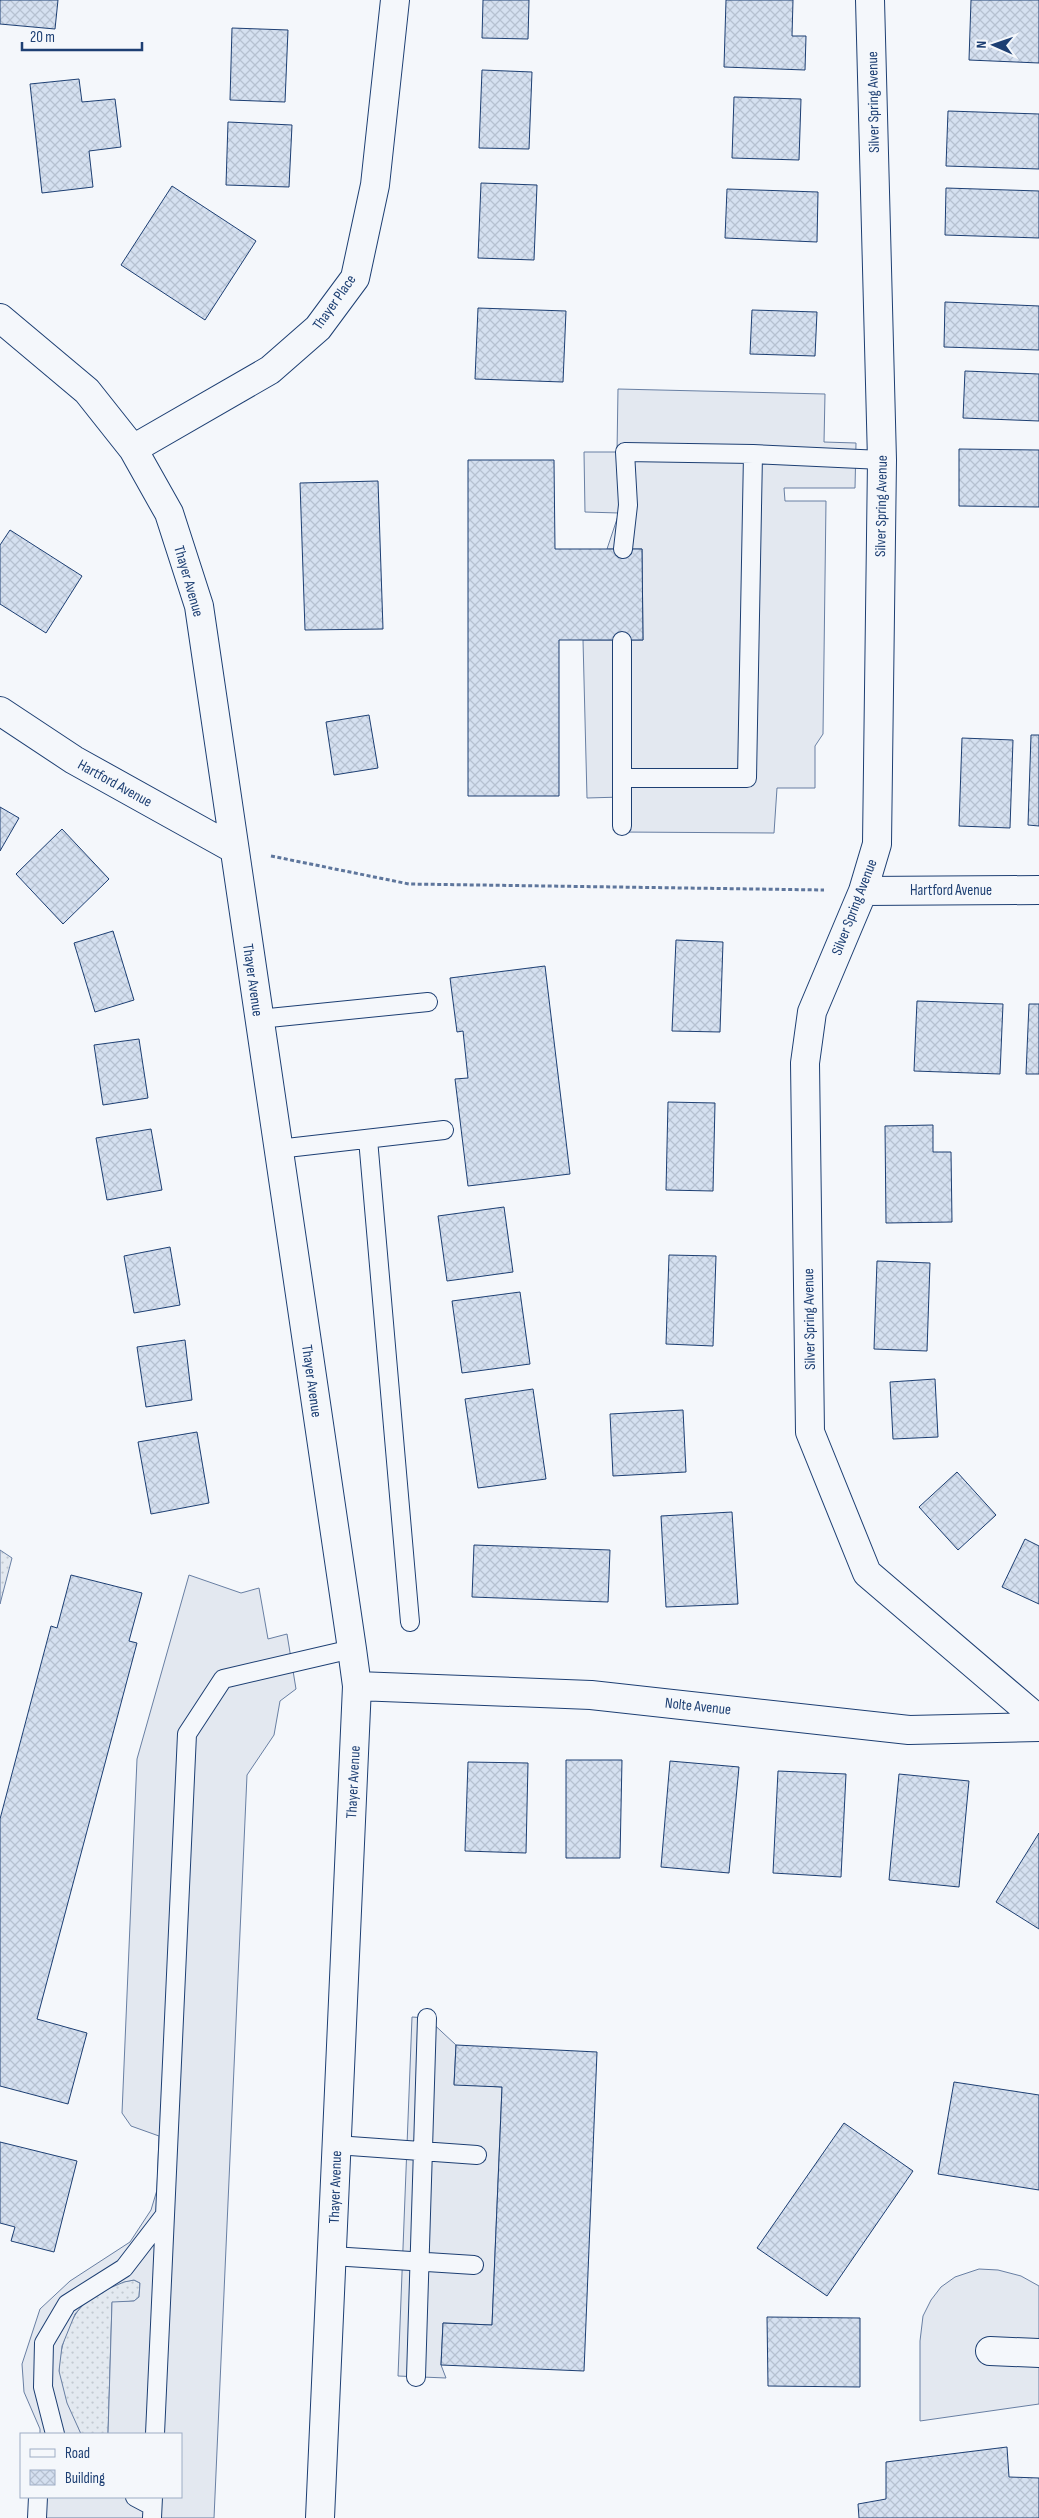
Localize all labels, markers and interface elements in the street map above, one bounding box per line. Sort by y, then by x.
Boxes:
scale bar [22,20,142,52]
north arrow [969,20,1019,70]
text: 20 m [30,28,55,47]
text: N [973,41,990,49]
street label: Silver Spring Avenue [863,51,884,153]
street label: Thayer Place [308,271,360,334]
street label: Silver Spring Avenue [871,455,892,557]
street label: Thayer Avenue [169,543,208,619]
street label: Hartford Avenue [74,755,155,812]
street label: Silver Spring Avenue [827,856,882,958]
street label: Hartford Avenue [910,881,992,900]
street label: Thayer Avenue [238,943,267,1018]
street label: Silver Spring Avenue [799,1268,820,1370]
street label: Thayer Avenue [297,1344,326,1419]
street label: Nolte Avenue [664,1694,732,1719]
street label: Thayer Avenue [342,1745,365,1819]
street label: Thayer Avenue [325,2150,346,2224]
legend [20,2433,182,2498]
text: Road [65,2444,90,2463]
text: Building [65,2469,105,2488]

